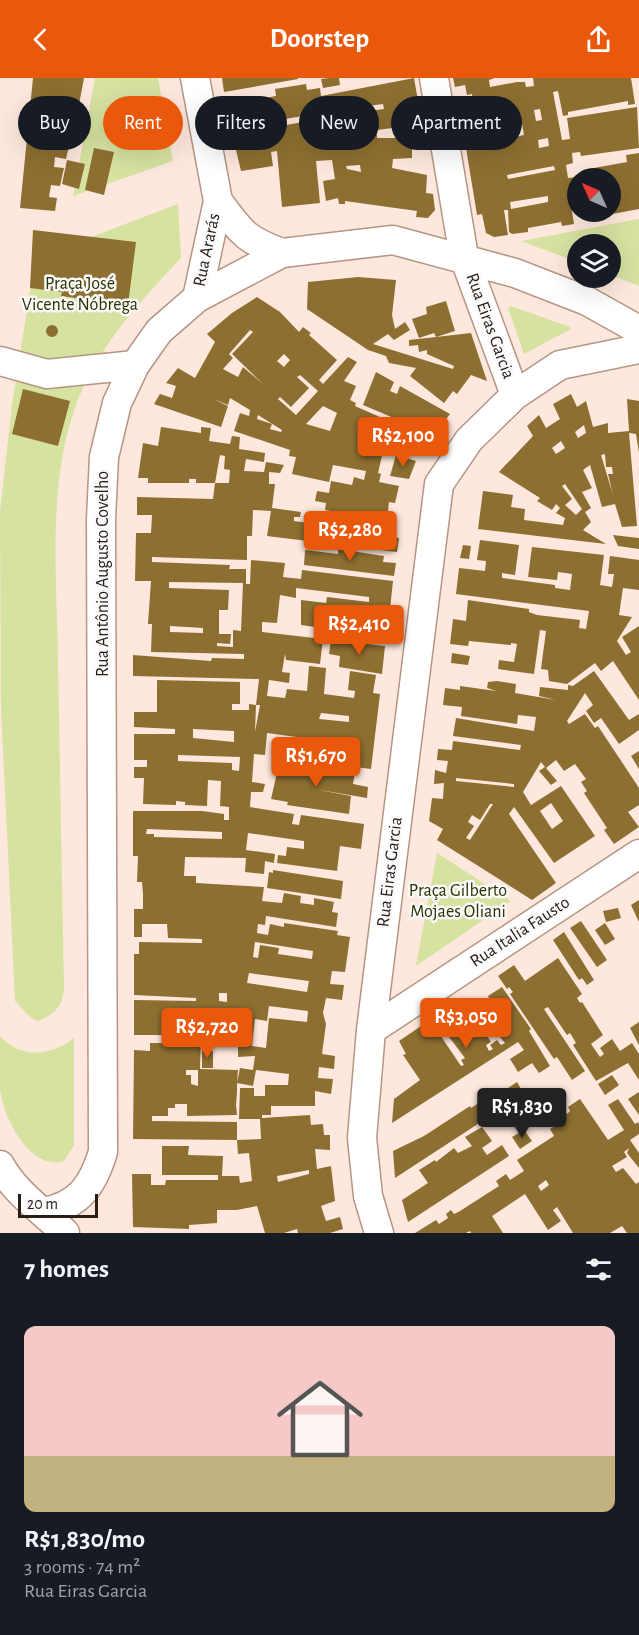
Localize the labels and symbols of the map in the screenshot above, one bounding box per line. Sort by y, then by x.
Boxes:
north arrow [567,168,621,222]
street label: Rua Ararás [190,212,224,288]
street label: Rua Eiras Garcia [463,271,517,381]
park label: Praça José Vicente Nóbrega [22,275,138,314]
pin: R$2,100 [348,417,458,468]
street label: Rua Antônio Augusto Covelho [94,471,112,677]
pin: R$2,280 [295,511,405,562]
pin: R$2,410 [304,605,414,656]
pin: R$1,670 [261,737,371,788]
street label: Rua Eiras Garcia [374,816,406,928]
park label: Praça Gilberto Mojaes Oliani [409,882,507,921]
street label: Rua Italia Fausto [467,893,573,971]
pin: R$3,050 [411,998,521,1049]
pin: R$2,720 [152,1008,262,1059]
pin: R$1,830 [467,1088,577,1139]
scale bar [18,1191,98,1218]

